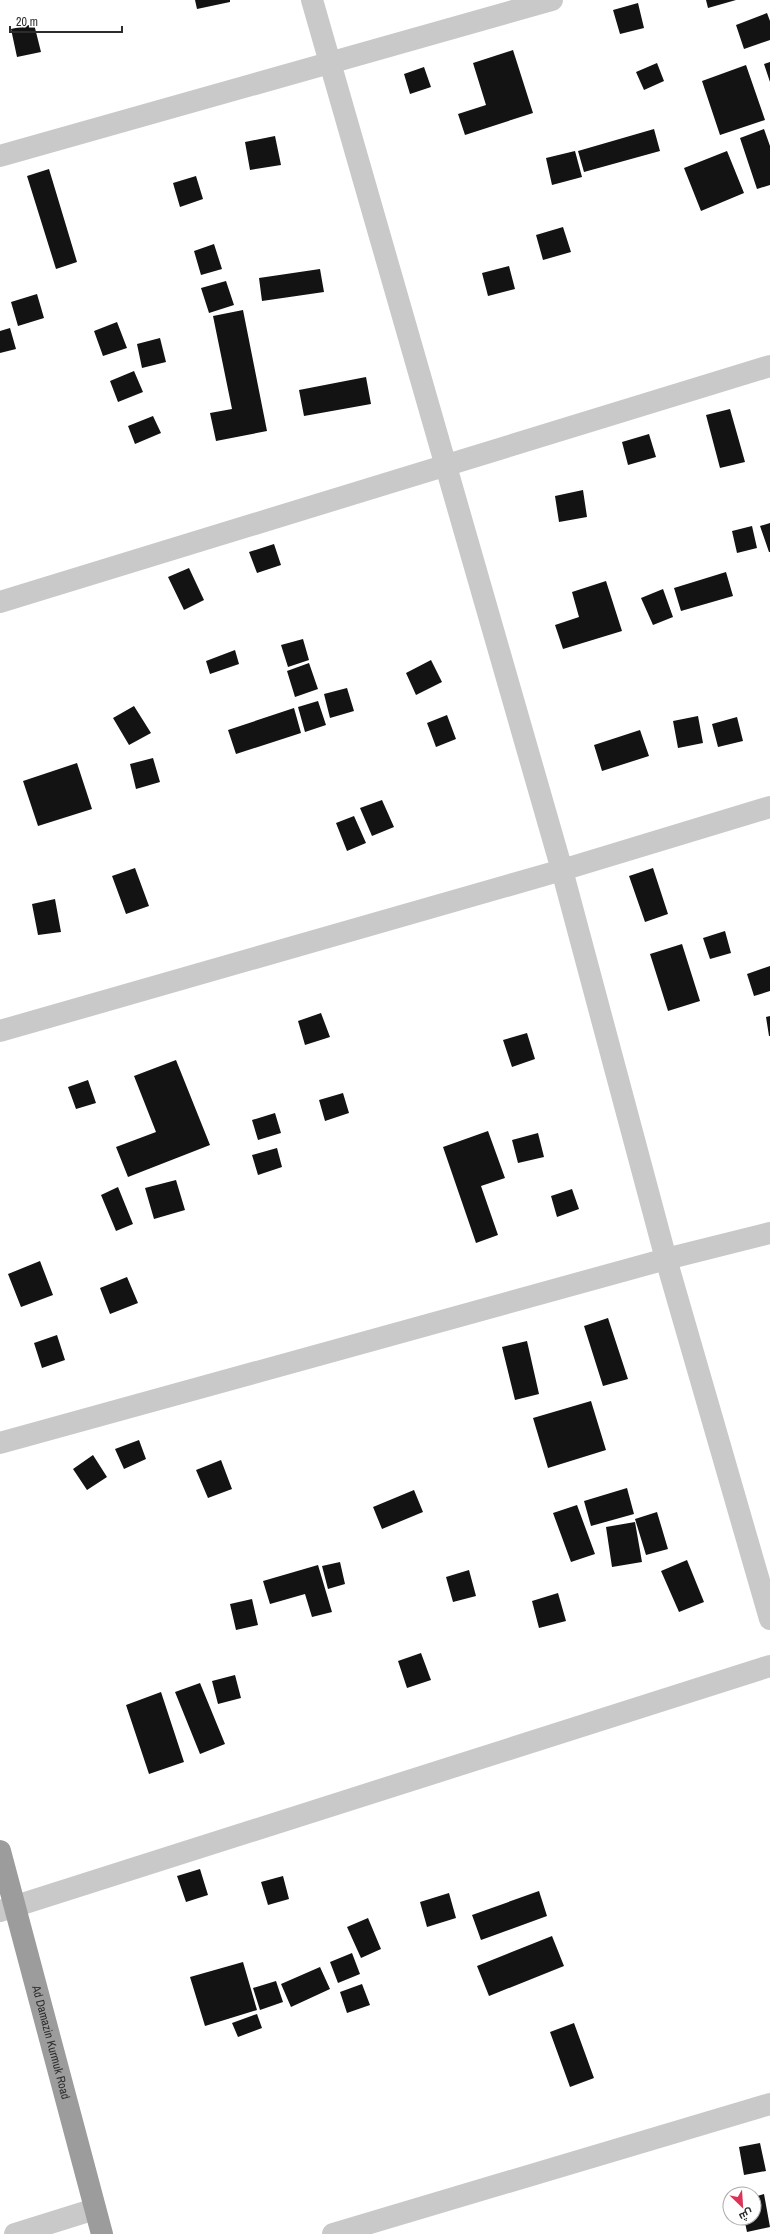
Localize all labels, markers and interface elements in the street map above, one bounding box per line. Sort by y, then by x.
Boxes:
scale bar [10,8,122,34]
text: 20 m [16,14,38,30]
street label: Ad Damazin Kurmuk Road [28,1983,74,2101]
north arrow [722,2186,762,2226]
text: ش [737,2206,756,2224]

